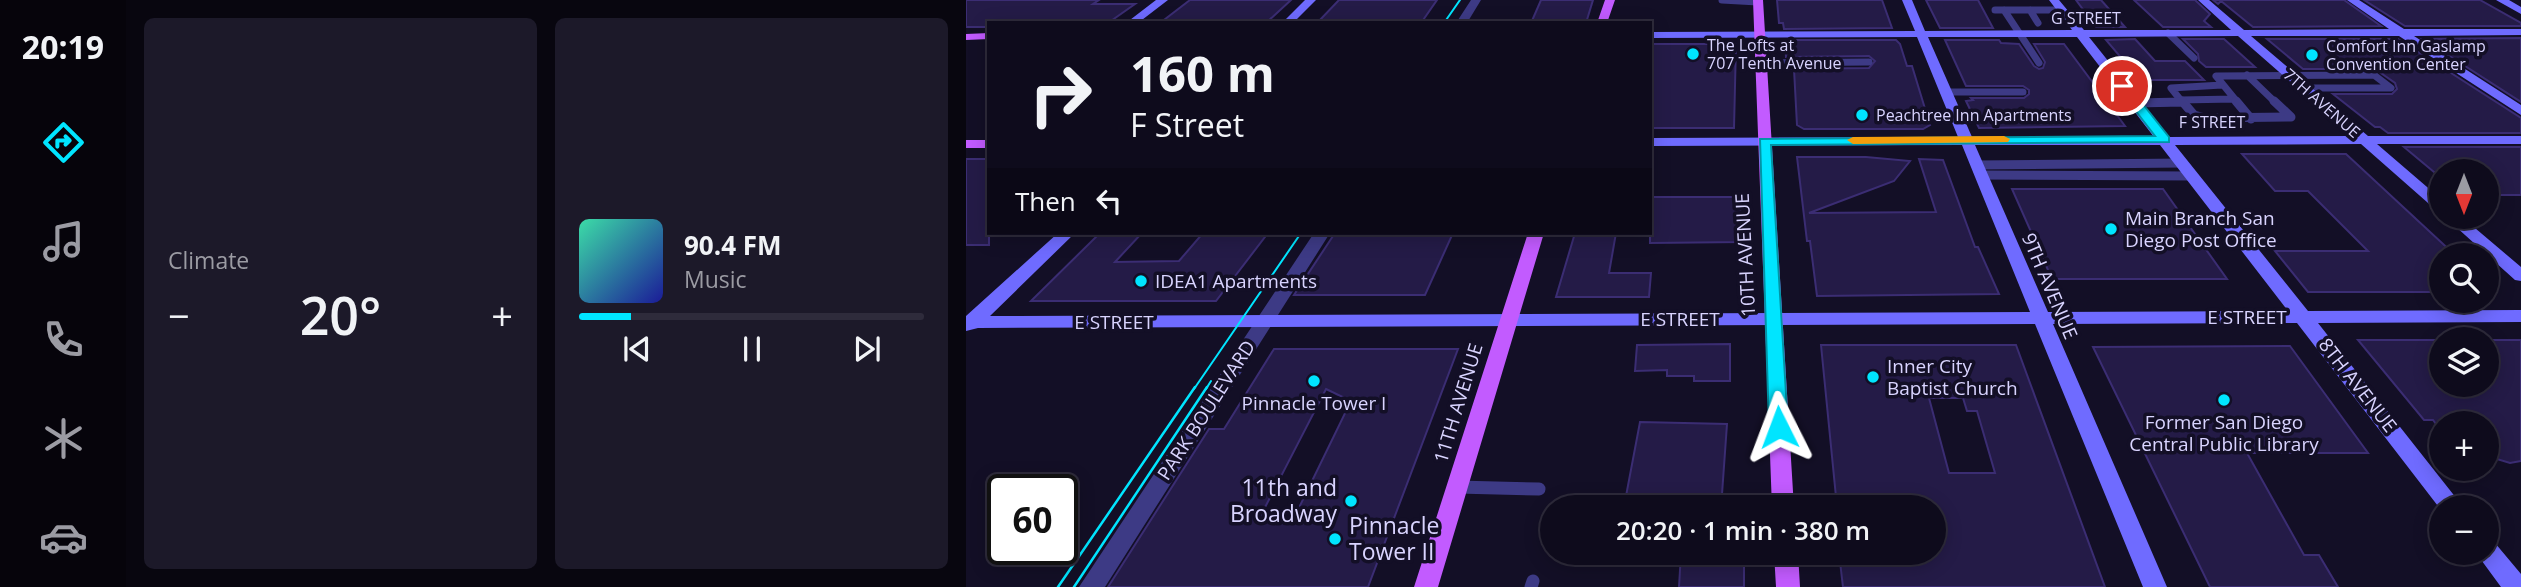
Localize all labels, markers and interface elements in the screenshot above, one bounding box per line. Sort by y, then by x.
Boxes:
street label: G STREET [2051,7,2121,29]
text: 20:19 [22,25,104,68]
place label: The Lofts at 707 Tenth Avenue [1707,34,1842,74]
place label: Comfort Inn Gaslamp Convention Center [2326,35,2486,75]
text: 160 m [1130,40,1275,106]
marker: The Lofts at 707 Tenth Avenue [1685,46,1701,62]
marker: Comfort Inn Gaslamp Convention Center [2304,47,2320,63]
icon: right [1015,49,1106,140]
pin [2092,56,2152,116]
street label: 7TH AVENUE [2279,64,2365,142]
icon: arrive [2103,67,2141,105]
text: F Street [1130,103,1244,146]
place label: Peachtree Inn Apartments [1876,104,2072,126]
marker: Peachtree Inn Apartments [1854,107,1870,123]
street label: F STREET [2179,111,2245,133]
icon: directions [39,118,88,167]
north arrow [2429,159,2499,229]
map controls [2429,159,2499,565]
icon: left [1090,182,1128,220]
text: Then [1015,183,1076,219]
street label: 10TH AVENUE [1729,193,1761,317]
place label: Main Branch San Diego Post Office [2125,205,2277,253]
icon: music [39,217,88,266]
marker: Main Branch San Diego Post Office [2103,221,2119,237]
text: 90.4 FM [684,227,782,263]
street label: 9TH AVENUE [2016,229,2084,343]
button: search [2429,243,2499,313]
text: Climate [168,244,249,276]
text: Music [684,263,747,295]
place label: IDEA1 Apartments [1155,268,1317,294]
marker: IDEA1 Apartments [1133,273,1149,289]
text: 20° [300,279,381,350]
text: − [168,289,190,341]
text: + [491,289,513,341]
street label: E STREET [2207,304,2287,330]
street label: E STREET [1640,306,1720,332]
street label: E STREET [1074,309,1154,335]
icon: phone [39,315,88,364]
button: layers [2429,327,2499,397]
icon: previous [618,330,656,368]
icon: pause [733,330,771,368]
icon: next [848,330,886,368]
street label: 8TH AVENUE [2313,333,2403,437]
street label: PARK BOULEVARD [1151,335,1261,485]
street label: 11TH AVENUE [1427,340,1489,466]
place label: Inner City Baptist Church [1887,353,2018,401]
marker: Inner City Baptist Church [1865,369,1881,385]
marker: Pinnacle Tower I [1306,373,1322,389]
place label: Pinnacle Tower I [1242,390,1386,416]
position arrow [1742,390,1816,464]
marker: Former San Diego Central Public Library [2216,392,2232,408]
place label: Former San Diego Central Public Library [2129,409,2319,457]
button: + [2429,411,2499,481]
icon: climate [39,414,88,463]
place label: 11th and Broadway [1230,471,1337,529]
speed limit sign: 60 [987,474,1078,565]
marker: 11th and Broadway [1343,493,1359,509]
button: − [2429,495,2499,565]
place label: Pinnacle Tower II [1349,509,1439,567]
text: 20:20 · 1 min · 380 m [1616,512,1870,548]
icon: car [39,513,88,562]
marker: Pinnacle Tower II [1327,531,1343,547]

